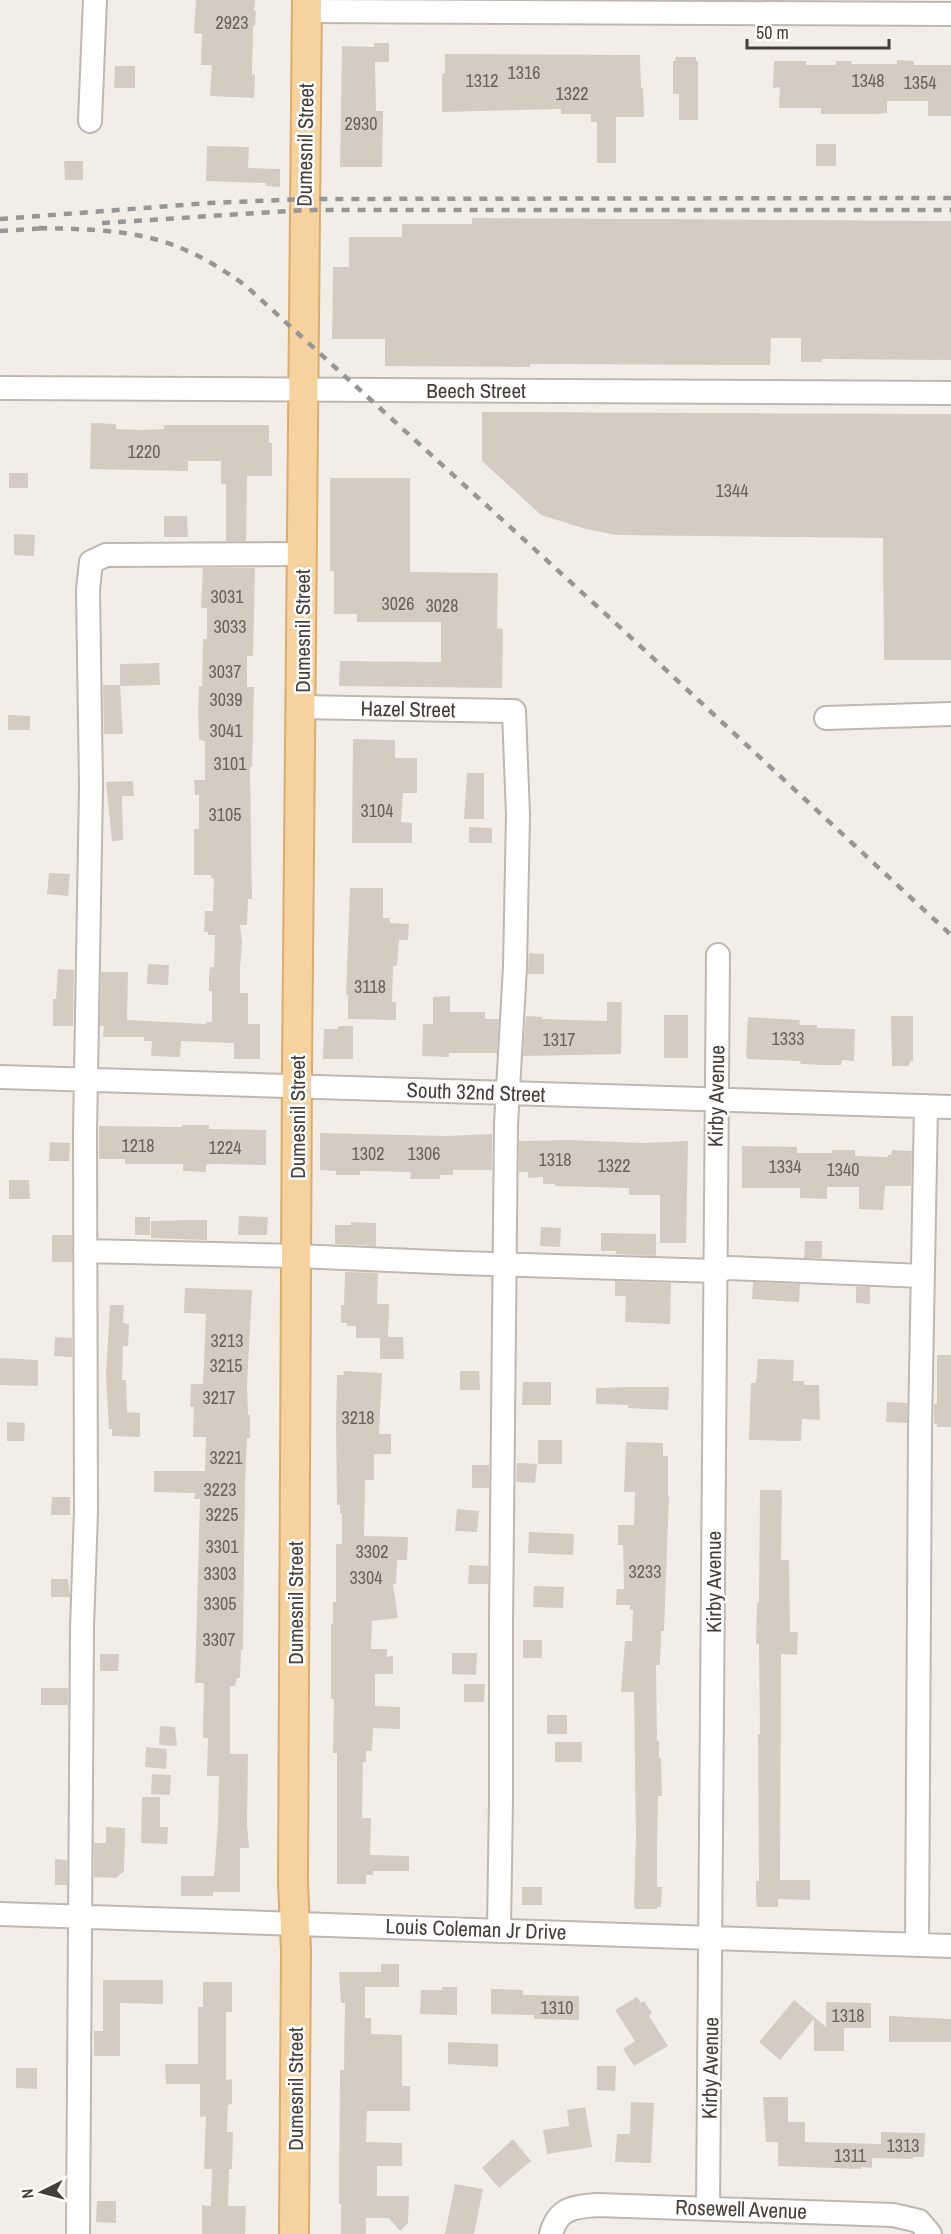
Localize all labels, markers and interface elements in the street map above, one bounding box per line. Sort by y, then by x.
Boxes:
house number: 2923 [216,10,248,35]
scale bar [747,12,890,50]
text: 50 m [756,20,789,45]
house number: 1316 [508,60,540,85]
house number: 1312 [466,68,498,93]
house number: 1348 [852,68,884,93]
house number: 1354 [904,70,936,95]
house number: 1322 [556,81,588,106]
street label: Dumesnil Street [289,83,321,207]
house number: 2930 [345,111,377,136]
street label: Beech Street [426,376,526,405]
house number: 1220 [128,439,160,464]
house number: 1344 [716,478,748,503]
street label: Dumesnil Street [288,569,317,693]
house number: 3031 [211,584,244,609]
house number: 3026 [382,591,414,616]
house number: 3028 [426,593,458,618]
house number: 3033 [214,614,246,639]
house number: 3037 [209,659,241,684]
house number: 3039 [210,687,242,712]
street label: Hazel Street [360,694,456,724]
house number: 3041 [210,718,243,743]
house number: 3101 [214,751,247,776]
house number: 3104 [361,798,393,823]
house number: 3105 [209,802,241,827]
house number: 3118 [354,974,386,999]
house number: 1333 [772,1026,804,1051]
house number: 1317 [543,1027,575,1052]
street label: Kirby Avenue [701,1045,731,1147]
street label: Dumesnil Street [283,1055,312,1179]
street label: South 32nd Street [406,1075,546,1109]
house number: 1218 [122,1133,154,1158]
house number: 1224 [209,1135,241,1160]
house number: 1302 [352,1141,384,1166]
house number: 1306 [408,1141,440,1166]
house number: 1318 [539,1147,571,1172]
house number: 1322 [598,1153,630,1178]
house number: 1334 [769,1154,801,1179]
house number: 1340 [827,1157,859,1182]
house number: 3213 [211,1328,243,1353]
house number: 3215 [210,1353,242,1378]
house number: 3217 [203,1385,235,1410]
house number: 3218 [342,1405,374,1430]
house number: 3221 [210,1445,243,1470]
house number: 3223 [204,1477,236,1502]
house number: 3225 [206,1502,238,1527]
street label: Kirby Avenue [699,1531,728,1633]
house number: 3301 [206,1534,239,1559]
house number: 3302 [356,1539,388,1564]
street label: Dumesnil Street [281,1541,310,1665]
house number: 3233 [629,1559,661,1584]
house number: 3303 [204,1561,236,1586]
house number: 3304 [350,1565,382,1590]
house number: 3305 [204,1591,236,1616]
house number: 3307 [203,1627,235,1652]
street label: Louis Coleman Jr Drive [385,1911,567,1947]
house number: 1310 [541,1995,573,2020]
house number: 1318 [832,2003,864,2028]
street label: Kirby Avenue [695,2017,725,2119]
street label: Dumesnil Street [281,2027,310,2151]
house number: 1313 [887,2133,919,2158]
house number: 1311 [834,2143,867,2168]
north arrow [12,2162,72,2222]
text: N [16,2188,39,2199]
street label: Rosewell Avenue [675,2192,807,2226]

